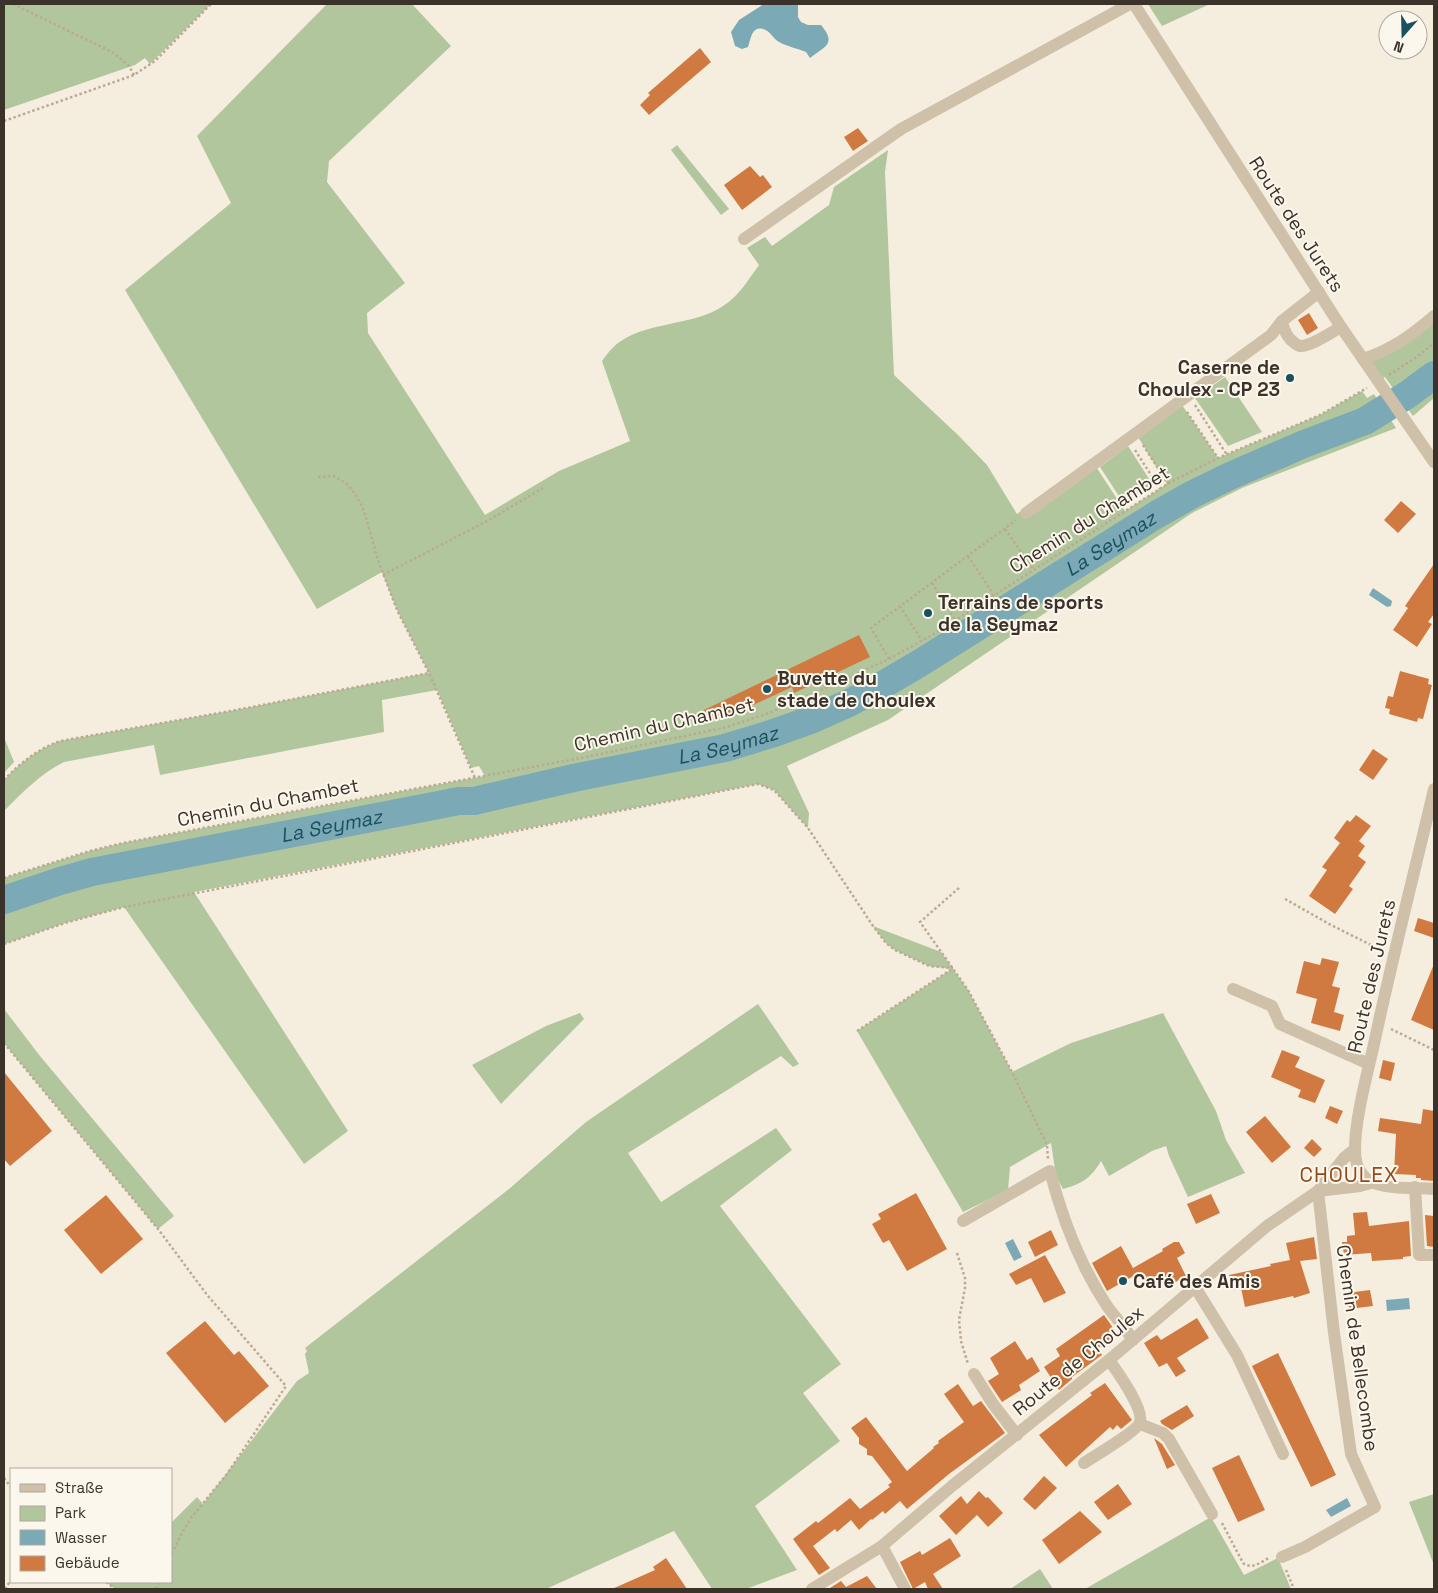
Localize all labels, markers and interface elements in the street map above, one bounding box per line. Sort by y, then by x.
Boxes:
north arrow [1378,10,1428,60]
text: N [1391,37,1406,57]
street label: Route des Jurets [1243,152,1350,297]
place label: Caserne de Choulex - CP 23 [1138,355,1280,402]
marker: Caserne de Choulex - CP 23 [1284,372,1296,384]
street label: Chemin du Chambet [1004,460,1174,579]
water label: La Seymaz [1060,504,1162,582]
place label: Terrains de sports de la Seymaz [938,590,1103,637]
marker: Terrains de sports de la Seymaz [922,607,934,619]
place label: Buvette du stade de Choulex [777,666,936,713]
marker: Buvette du stade de Choulex [761,683,773,695]
street label: Chemin du Chambet [571,692,757,757]
water label: La Seymaz [675,719,783,770]
street label: Chemin du Chambet [175,773,361,832]
water label: La Seymaz [278,803,386,848]
street label: Route des Jurets [1342,897,1401,1055]
district label: CHOULEX [1300,1161,1398,1188]
street label: Chemin de Bellecombe [1331,1243,1384,1453]
place label: Café des Amis [1133,1269,1260,1294]
marker: Café des Amis [1117,1275,1129,1287]
street label: Route de Choulex [1007,1300,1149,1421]
legend [10,1468,172,1583]
text: Straße [55,1478,104,1497]
text: Park [55,1503,86,1522]
text: Wasser [55,1528,107,1547]
text: Gebäude [55,1553,120,1572]

